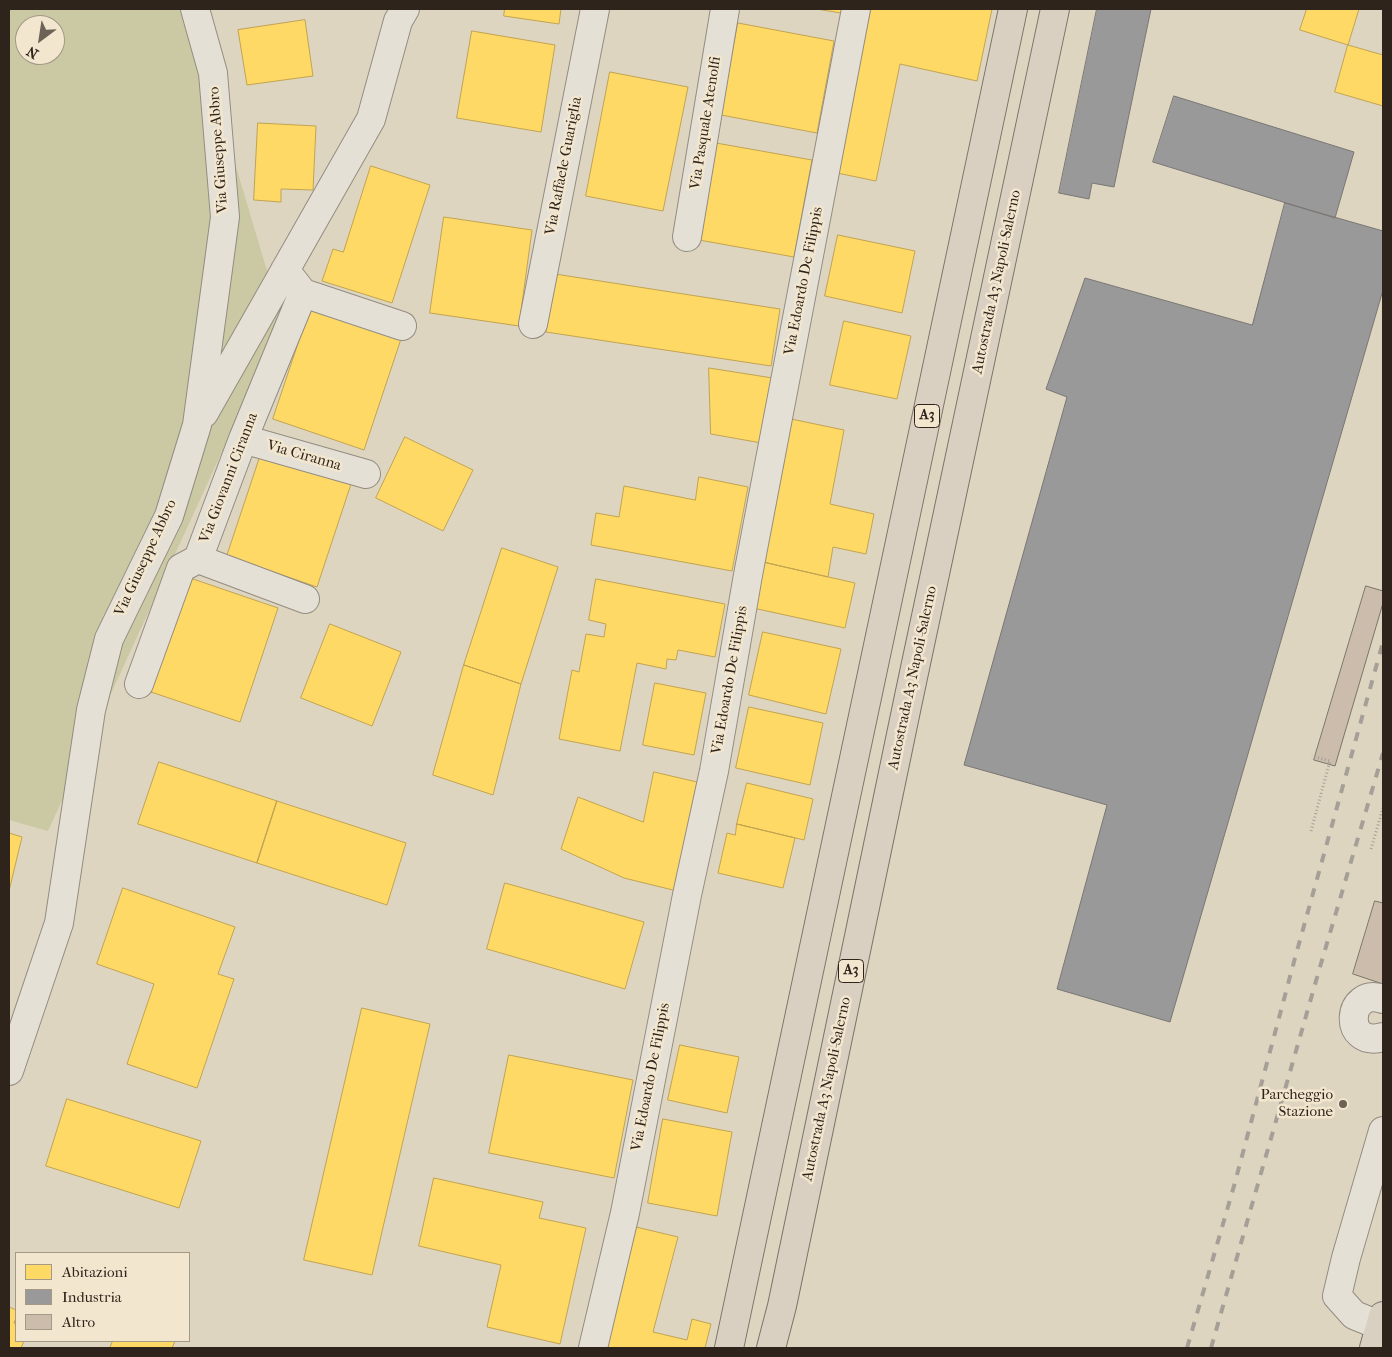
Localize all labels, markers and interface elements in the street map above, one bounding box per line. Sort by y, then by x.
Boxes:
north arrow [15,15,65,65]
text: N [24,42,41,62]
street label: Via Pasquale Atenolfi [687,55,725,191]
street label: Via Giuseppe Abbro [206,86,232,214]
street label: Via Raffaele Guariglia [542,95,586,237]
street label: Autostrada A3 Napoli-Salerno [969,188,1025,376]
street label: Via Edoardo De Filippis [781,205,827,357]
road number: A3 [914,404,940,428]
street label: Via Giovanni Ciranna [196,410,262,546]
street label: Via Ciranna [265,437,343,475]
street label: Via Giuseppe Abbro [111,497,181,619]
street label: Autostrada A3 Napoli-Salerno [885,584,941,772]
street label: Via Edoardo De Filippis [708,604,752,756]
road number: A3 [838,959,864,982]
street label: Autostrada A3 Napoli-Salerno [799,995,855,1183]
street label: Via Edoardo De Filippis [628,1001,674,1153]
place label: Parcheggio Stazione [1260,1086,1333,1121]
marker: Parcheggio Stazione [1337,1098,1349,1110]
legend [15,1252,190,1342]
text: Abitazioni [62,1263,128,1281]
text: Industria [62,1288,122,1306]
text: Altro [62,1313,95,1331]

